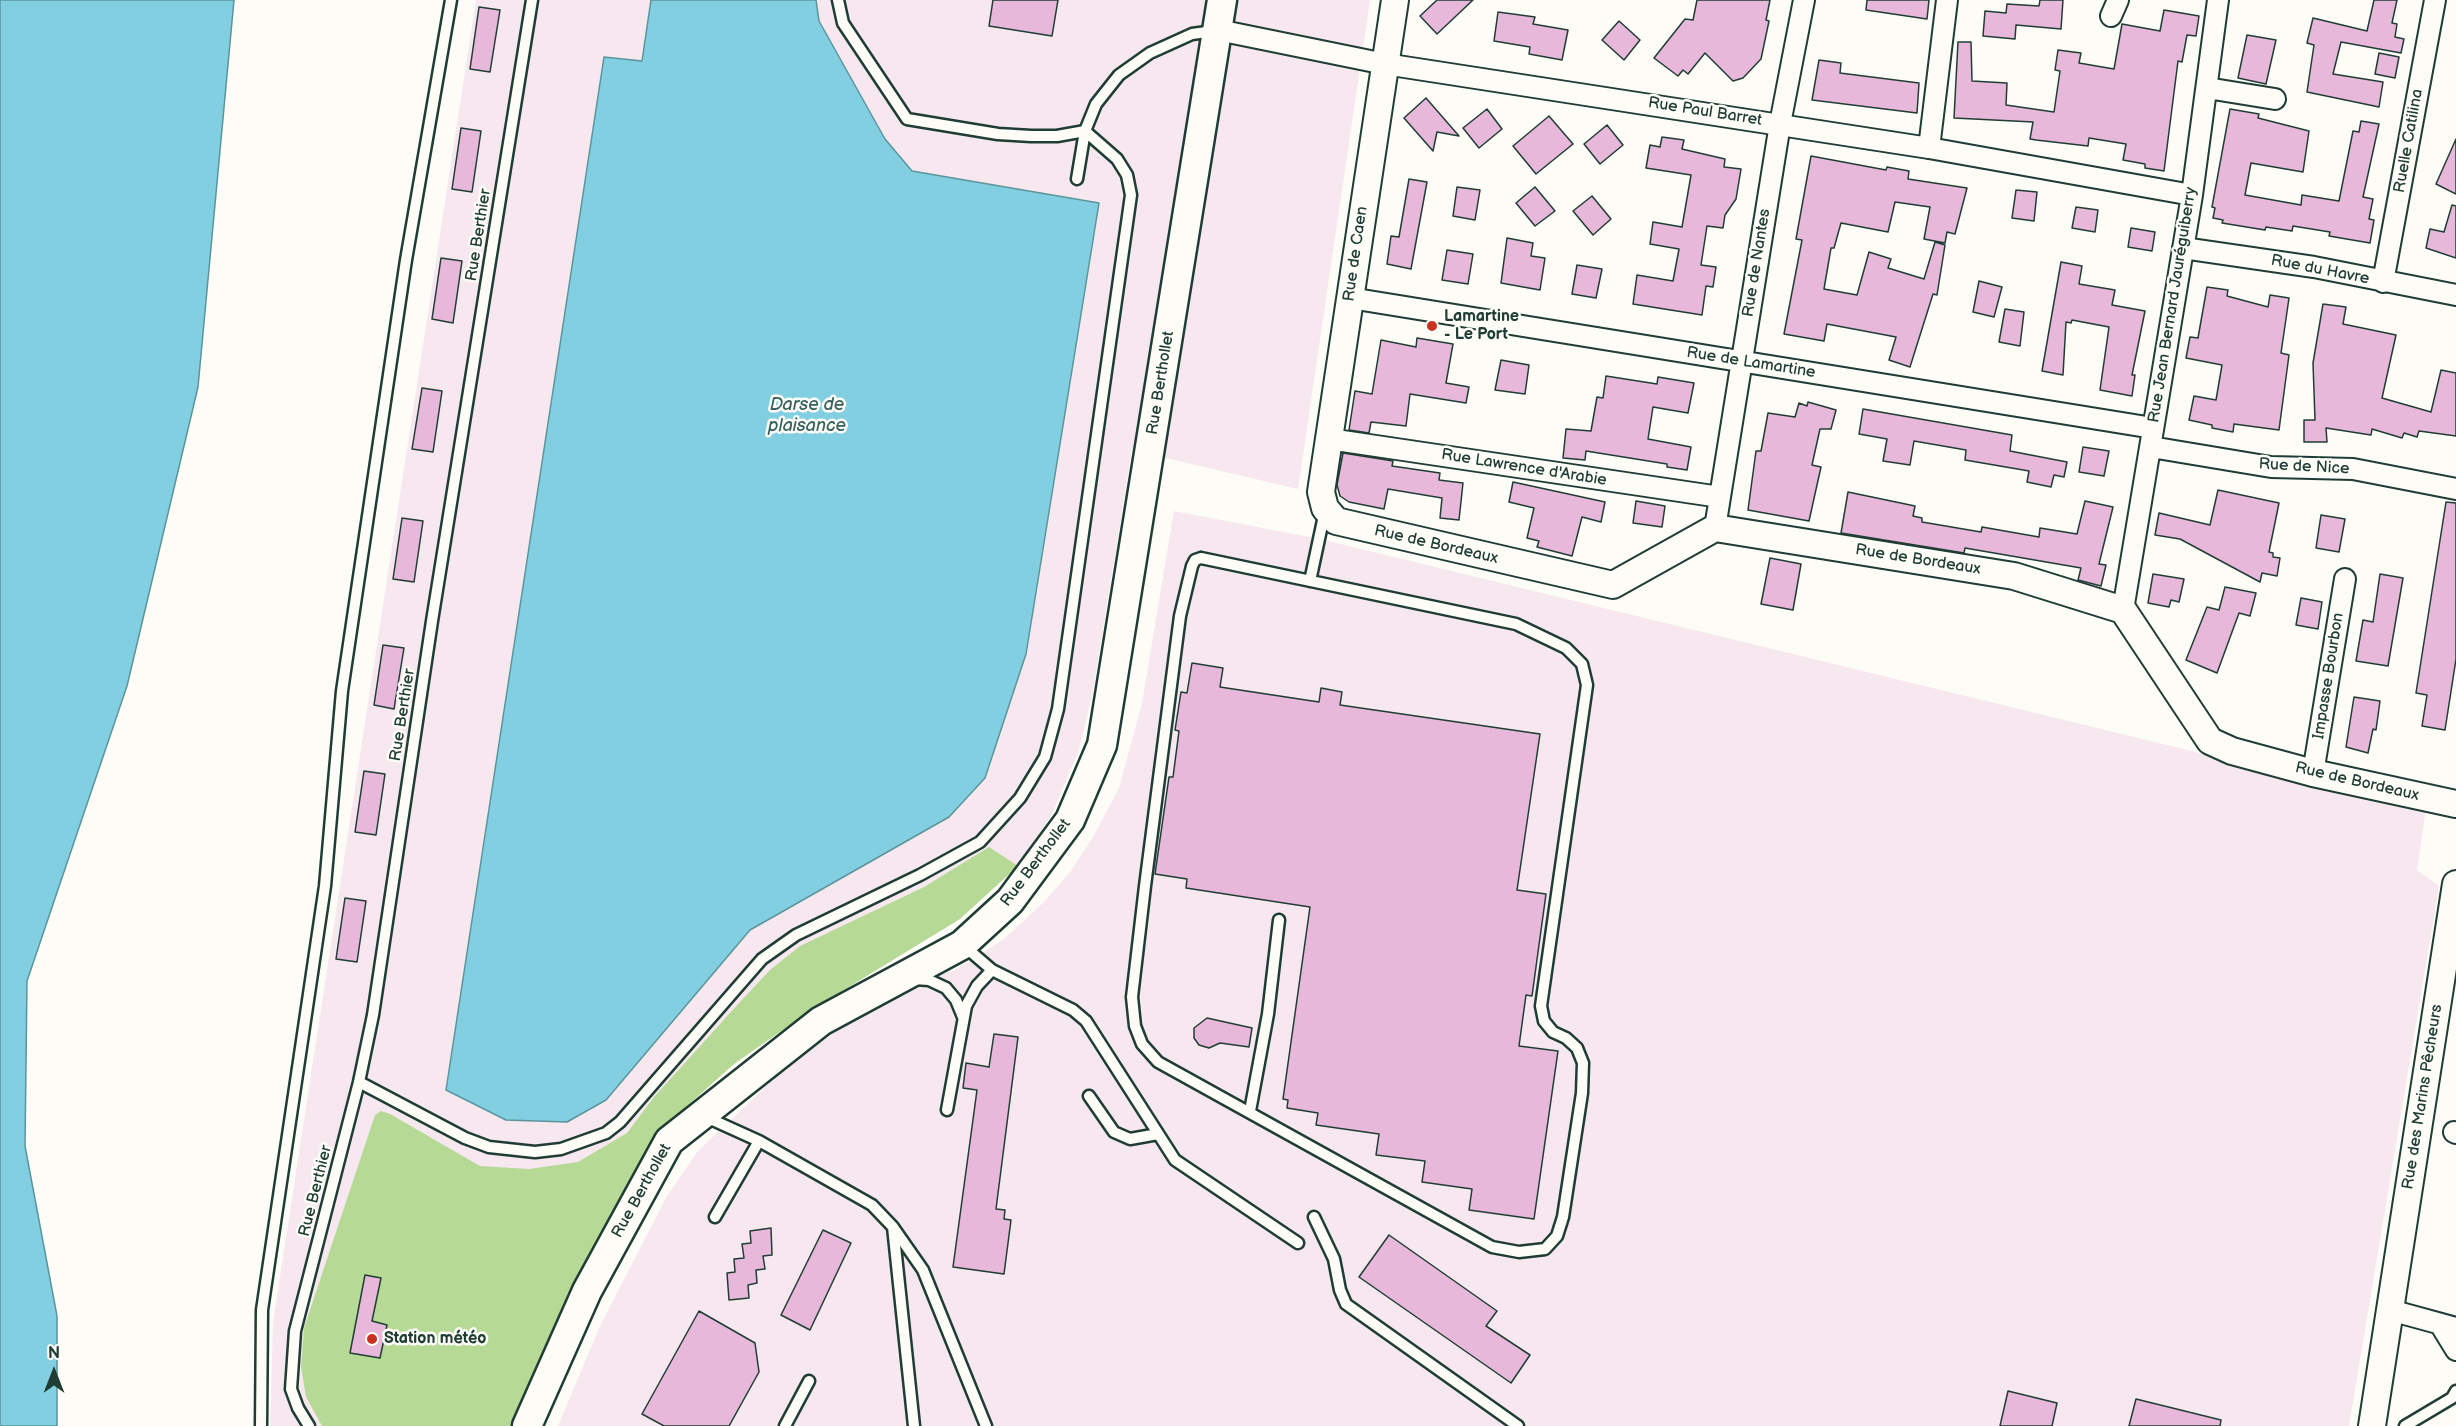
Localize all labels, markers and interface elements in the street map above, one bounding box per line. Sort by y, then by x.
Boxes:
street label: Ruelle Catilina [2390,88,2428,194]
street label: Rue Paul Barret [1647,94,1763,130]
street label: Rue Jean Bernard Jauréguiberry [2145,186,2201,424]
street label: Rue Berthier [462,187,496,283]
street label: Rue de Caen [1340,205,1372,303]
street label: Rue de Nantes [1739,208,1775,318]
street label: Rue du Havre [2269,251,2371,289]
place label: Lamartine - Le Port [1444,307,1519,345]
marker: Lamartine - Le Port [1425,319,1439,333]
street label: Rue Berthollet [1143,330,1179,436]
street label: Rue de Lamartine [1685,343,1817,383]
water label: Darse de plaisance [768,394,846,436]
street label: Rue Lawrence d'Arabie [1440,445,1608,491]
street label: Rue de Nice [2258,455,2350,479]
street label: Rue de Bordeaux [1372,521,1500,569]
street label: Rue de Bordeaux [1854,541,1982,579]
street label: Impasse Bourbon [2310,611,2348,741]
street label: Rue Berthier [386,667,420,763]
street label: Rue de Bordeaux [2293,758,2421,806]
street label: Rue Berthollet [997,815,1075,911]
street label: Rue des Marins Pêcheurs [2399,1003,2447,1191]
street label: Rue Berthollet [608,1141,676,1241]
street label: Rue Berthier [295,1143,337,1239]
place label: Station météo [384,1329,486,1349]
marker: Station météo [365,1332,379,1346]
north arrow [24,1342,84,1402]
text: N [48,1344,60,1363]

